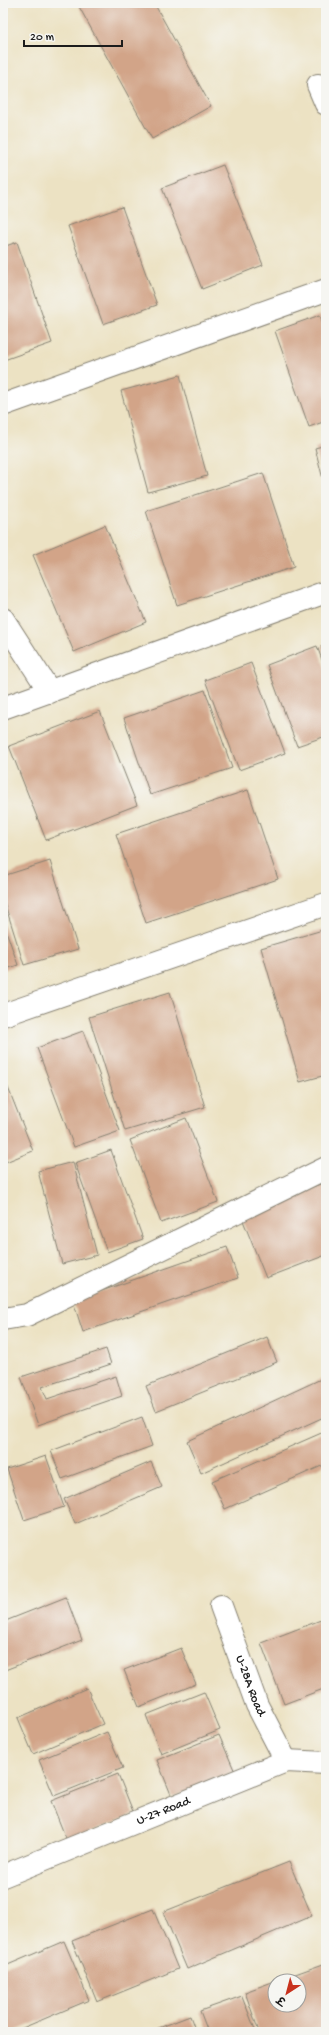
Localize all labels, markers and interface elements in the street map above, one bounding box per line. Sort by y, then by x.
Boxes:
scale bar [24,22,122,48]
text: 20 m [30,31,55,45]
street label: U-28A Road [232,1653,270,1720]
street label: U-27 Road [134,1793,193,1828]
north arrow [267,1973,307,2013]
text: उ [274,1991,290,2008]

